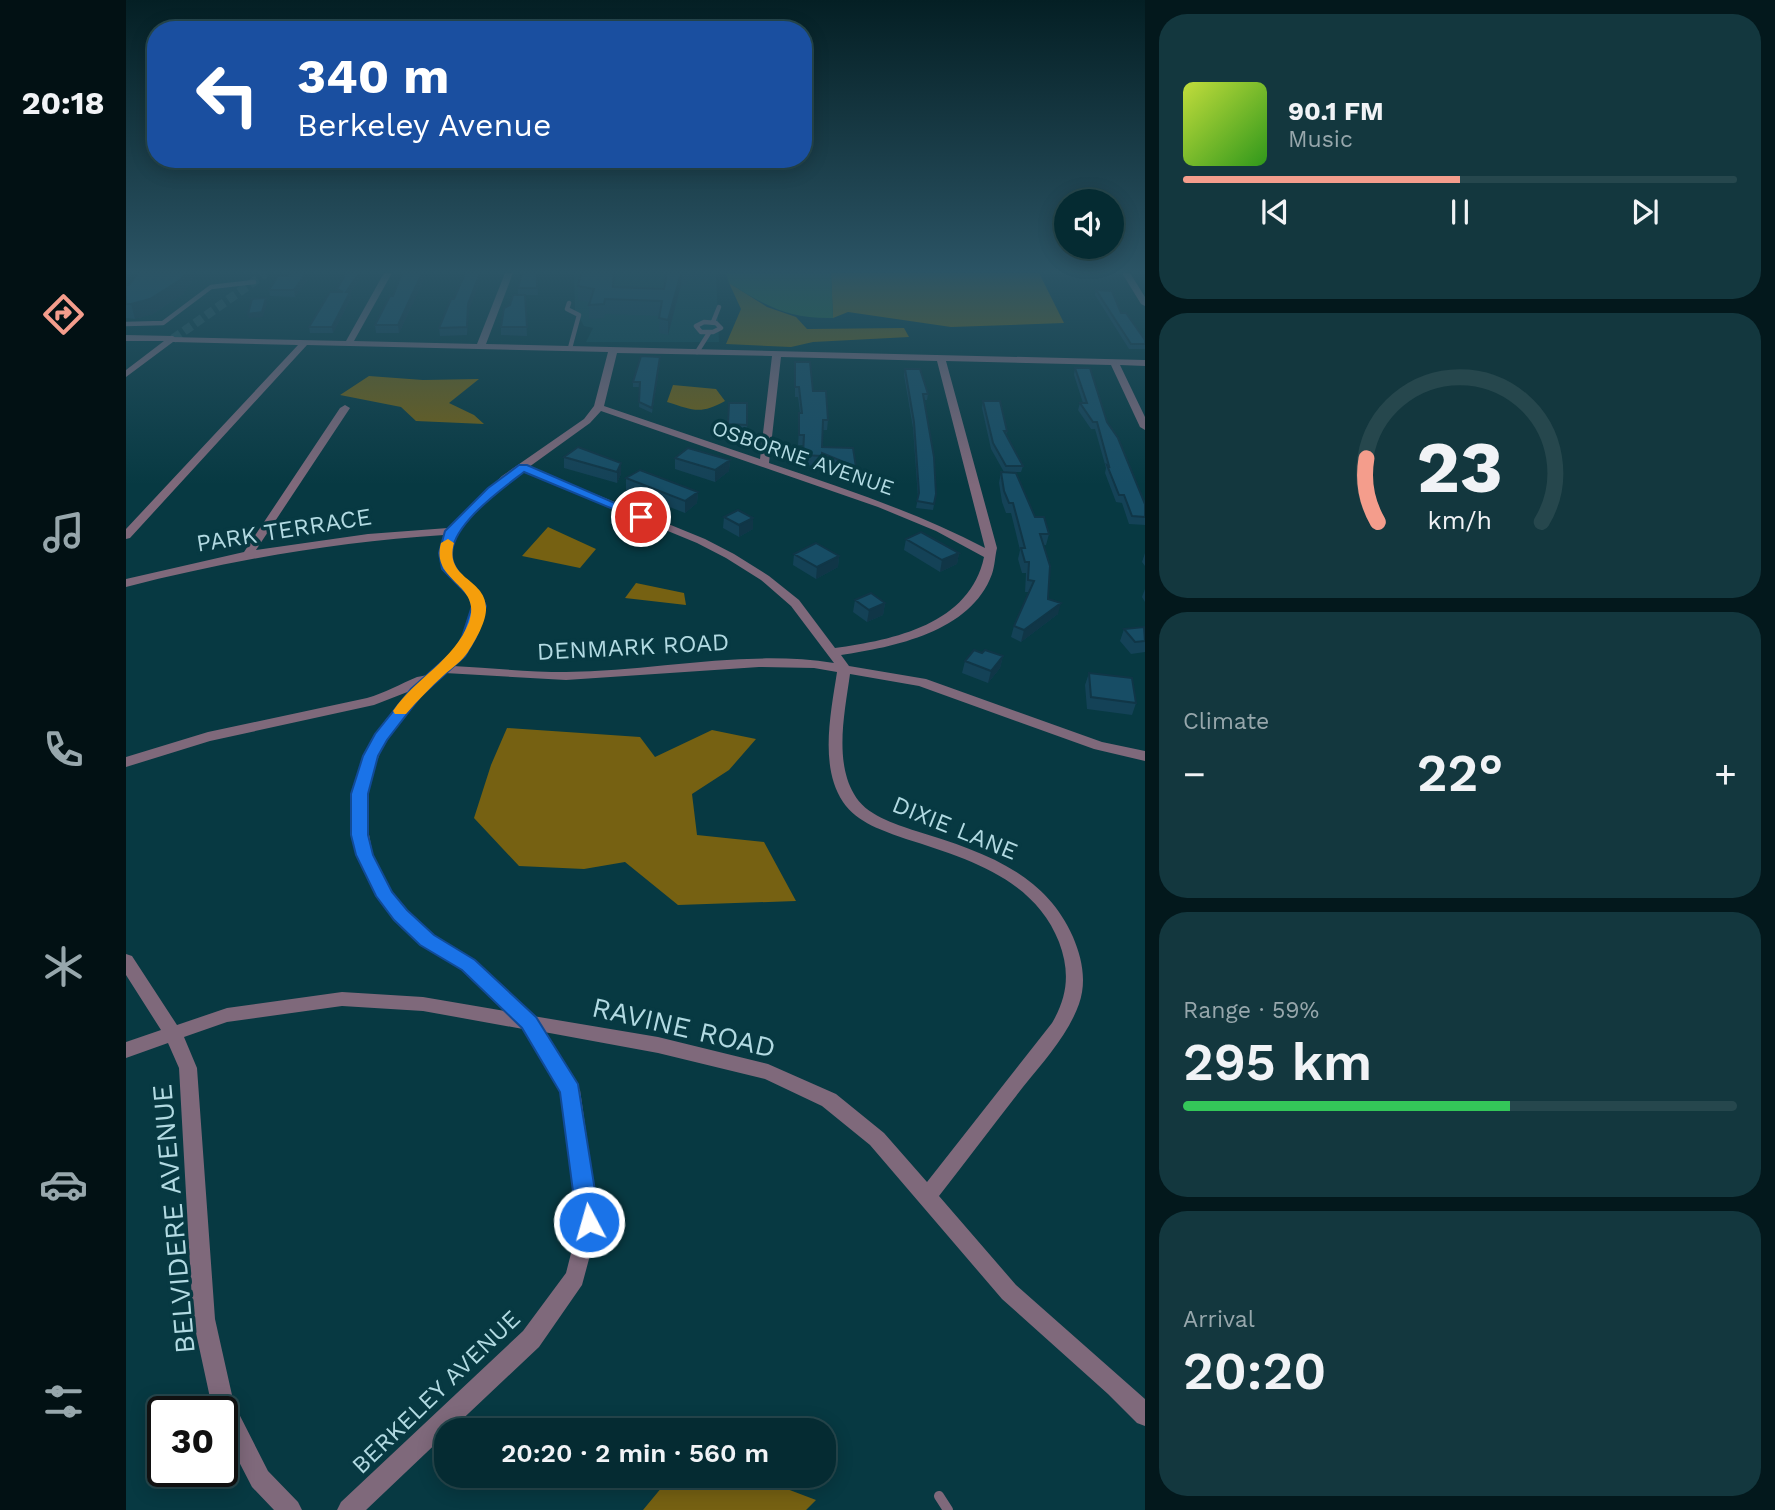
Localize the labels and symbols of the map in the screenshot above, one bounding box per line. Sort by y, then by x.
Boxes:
street label: OSBORNE AVENUE [709,415,898,500]
pin [611,487,671,547]
street label: PARK TERRACE [194,502,374,558]
street label: DENMARK ROAD [536,628,730,666]
street label: DIXIE LANE [888,790,1022,866]
street label: RAVINE ROAD [589,990,779,1065]
street label: BELVIDERE AVENUE [145,1083,202,1355]
position arrow [552,1185,626,1259]
street label: BERKELEY AVENUE [346,1305,526,1479]
speed limit sign: 30 [147,1396,238,1487]

